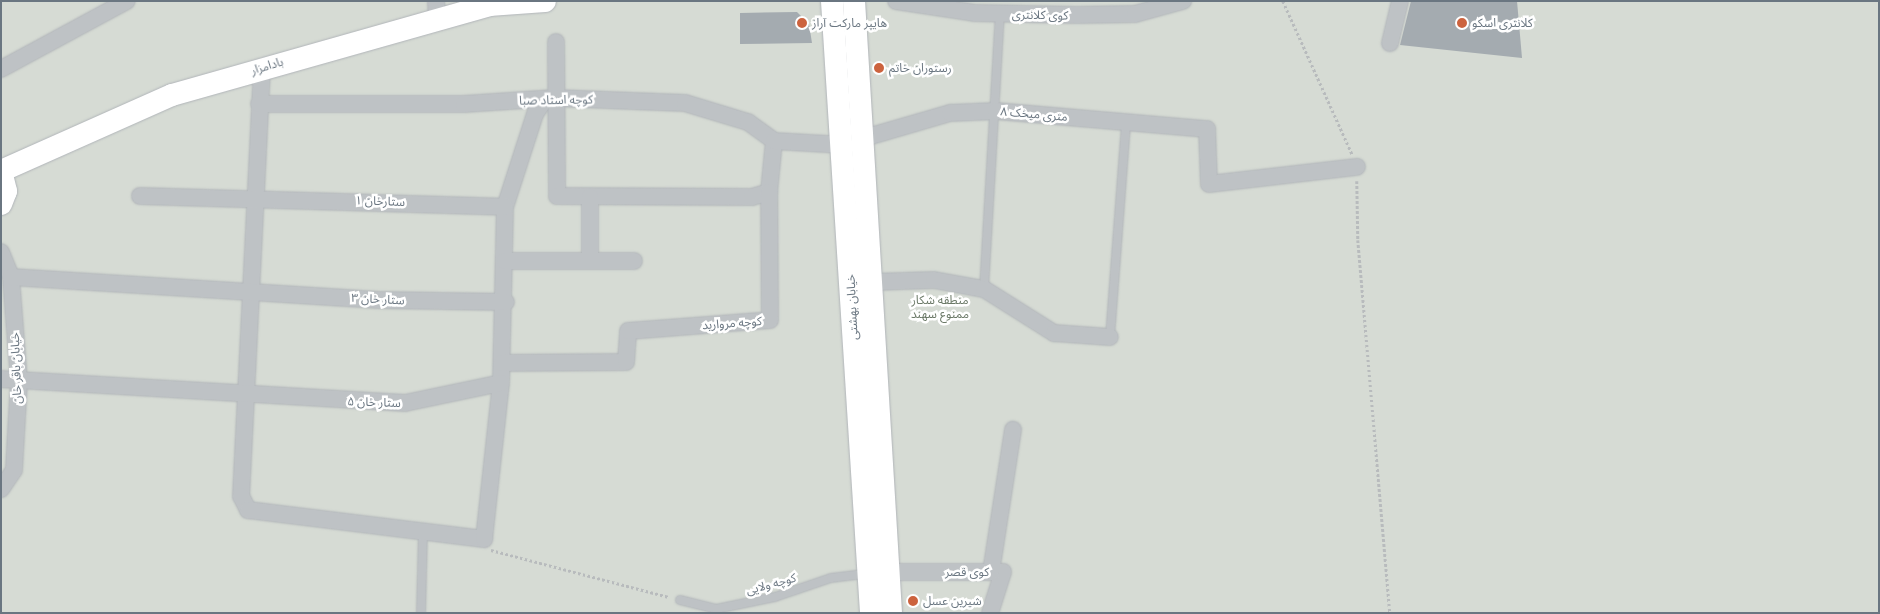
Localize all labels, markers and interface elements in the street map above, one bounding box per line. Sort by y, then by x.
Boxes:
street label: کوی کلانتری [1012,7,1068,23]
place label: هایپر مارکت آراز [812,16,887,30]
place label: کلانتری اسکو [1472,16,1533,30]
marker: هایپر مارکت آراز [796,17,808,29]
marker: کلانتری اسکو [1456,17,1468,29]
street label: بادامزار [249,54,285,78]
place label: رستوران خاتم [889,61,952,75]
marker: رستوران خاتم [873,62,885,74]
street label: کوچه استاد صبا [519,92,593,108]
street label: ۸ متری میخک [1000,104,1068,124]
street label: ستارخان ۱ [355,193,405,209]
street label: خیابان بهشتی [843,274,861,340]
street label: ستار خان ۳ [351,290,405,308]
park label: منطقه شکار ممنوع سهند [911,293,969,321]
street label: کوچه مروارید [702,314,762,332]
street label: خیابان باقر خان [8,332,24,404]
street label: ستار خان ۵ [347,394,401,410]
street label: کوی قصر [945,565,989,579]
street label: کوچه ولایی [744,570,798,598]
place label: شیرین عسل [923,594,982,608]
marker: شیرین عسل [907,595,919,607]

